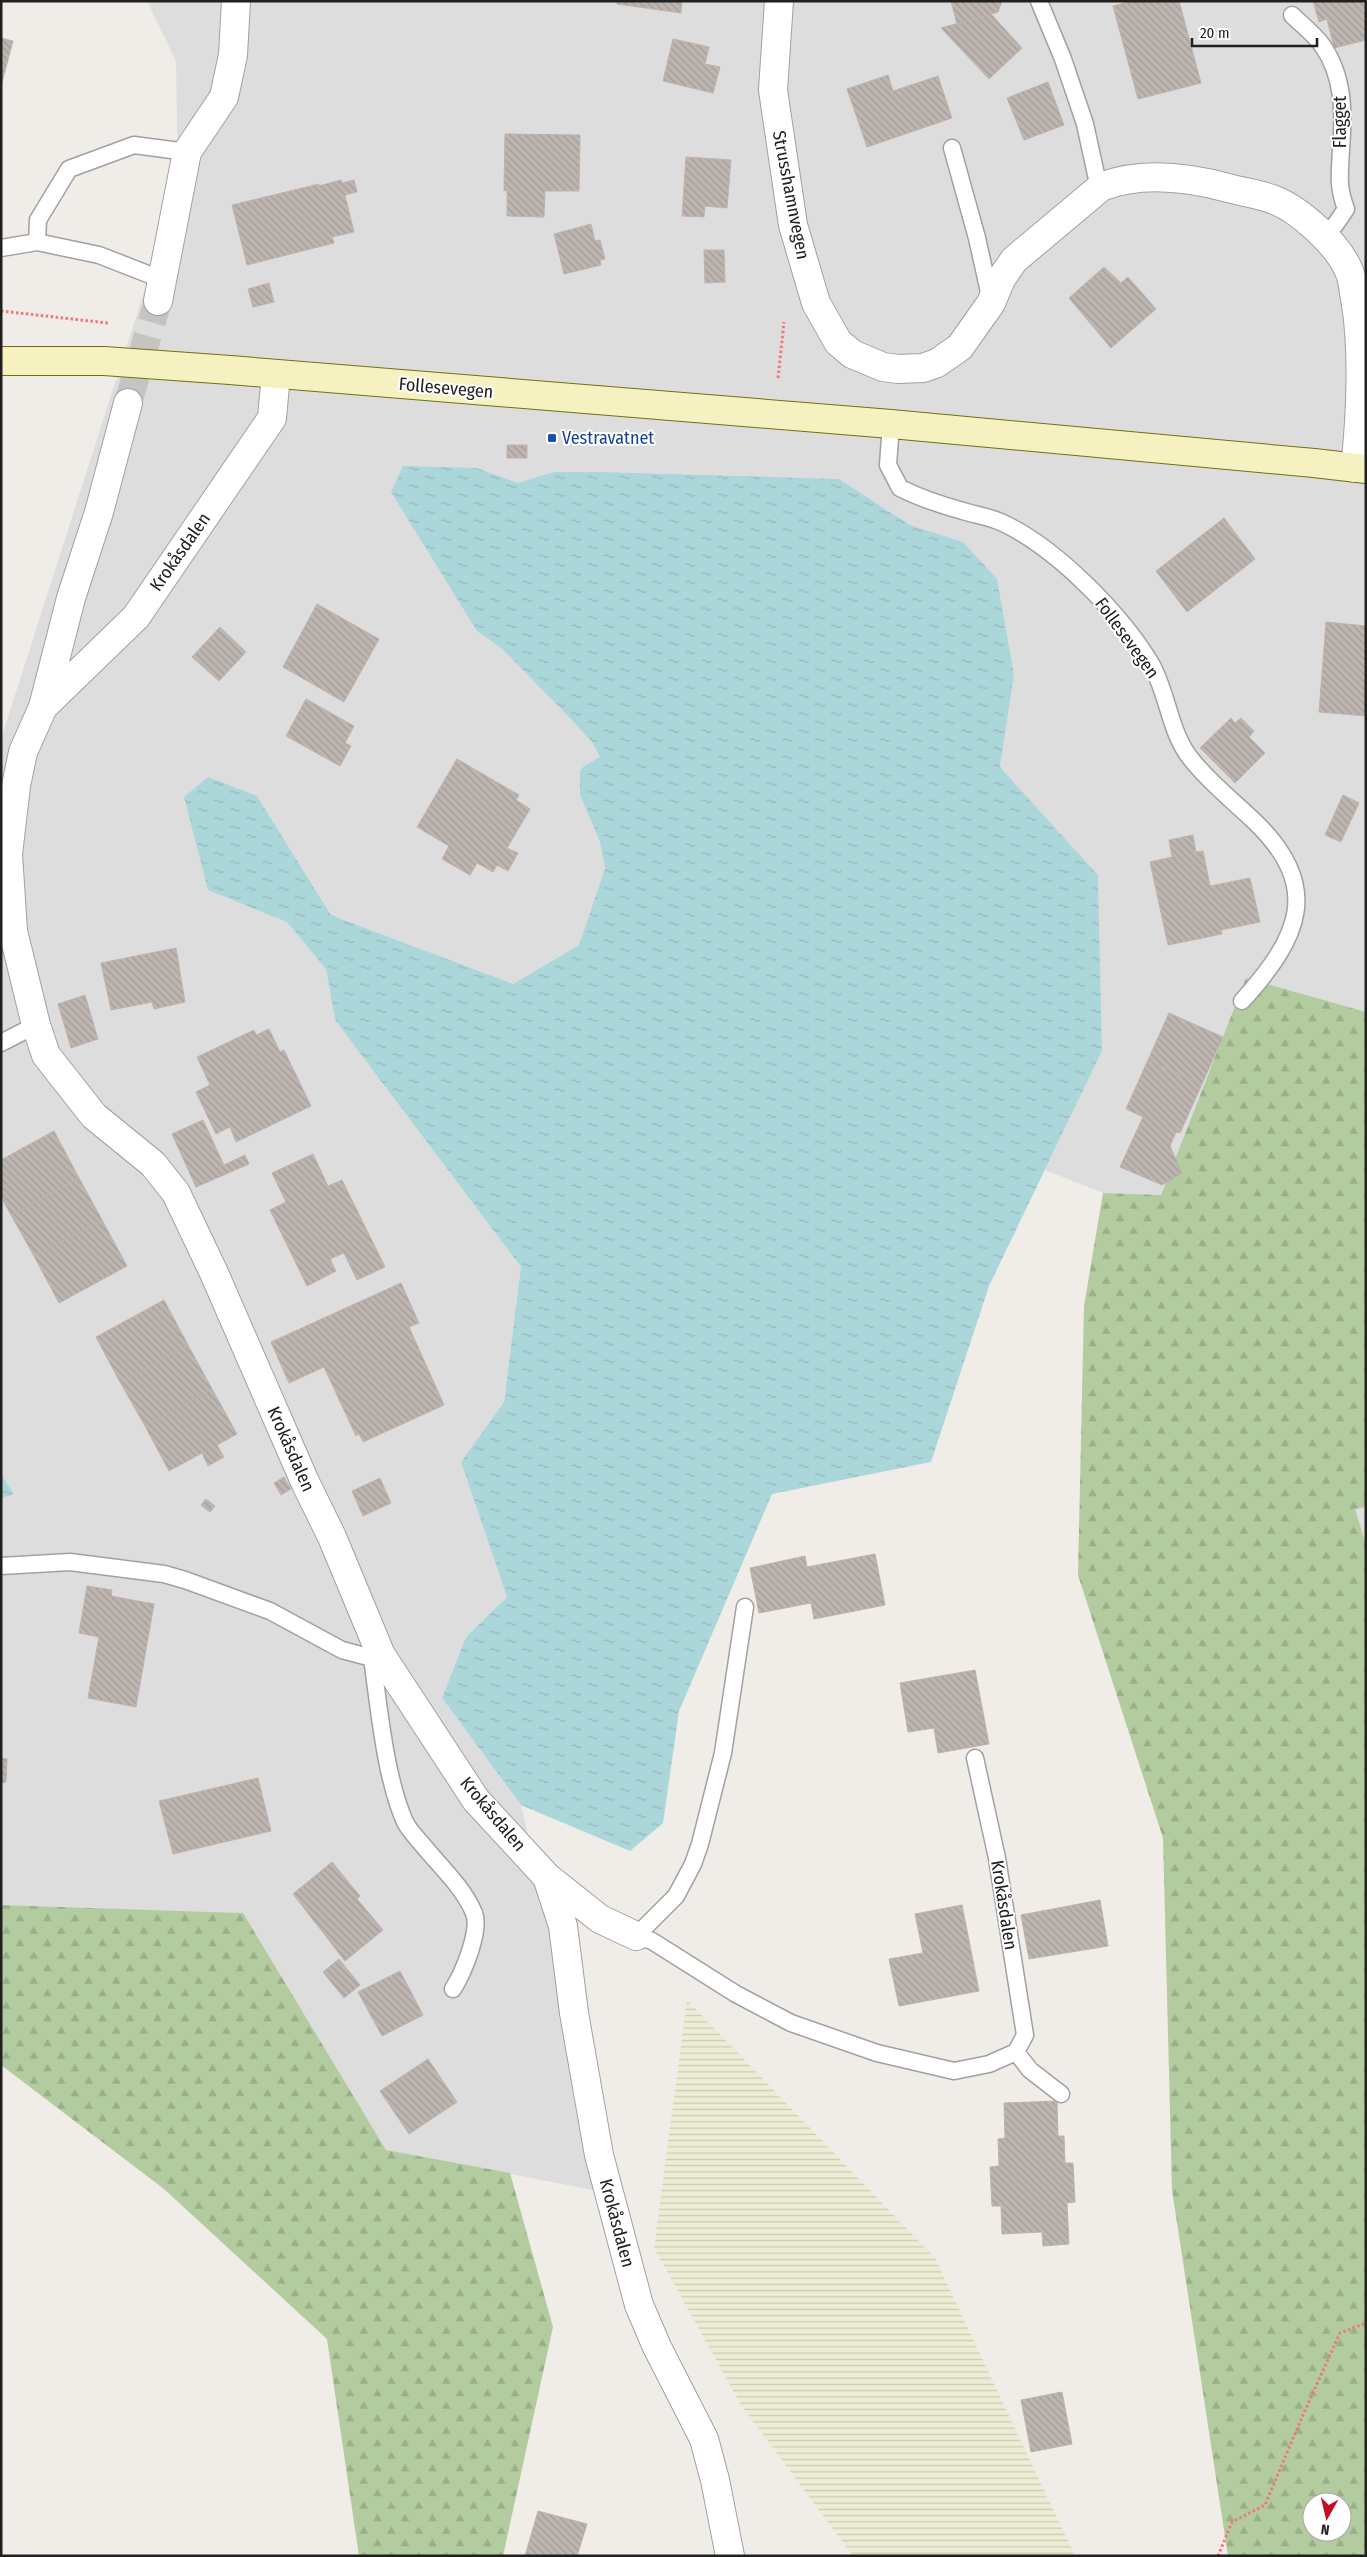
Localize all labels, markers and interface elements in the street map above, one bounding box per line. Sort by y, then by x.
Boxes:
scale bar [1192,15,1317,47]
text: 20 m [1200,24,1230,42]
street label: Flagget [1329,96,1351,148]
street label: Strusshamnvegen [768,129,814,261]
street label: Follesevegen [398,373,494,403]
place label: Vestravatnet [562,427,654,449]
marker: Vestravatnet [546,432,558,444]
street label: Krokåsdalen [145,509,215,595]
street label: Follesevegen [1090,593,1164,683]
street label: Krokåsdalen [263,1403,319,1495]
street label: Krokåsdalen [455,1772,531,1856]
street label: Krokåsdalen [986,1859,1022,1951]
street label: Krokåsdalen [595,2176,639,2270]
north arrow [1302,2492,1352,2542]
text: N [1320,2520,1331,2538]

